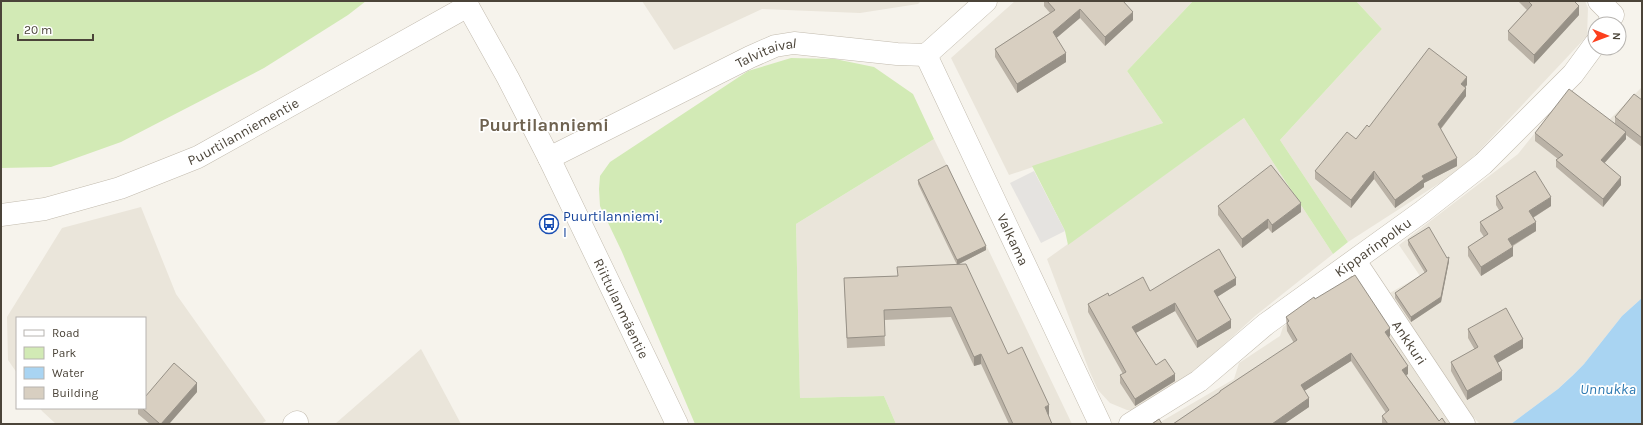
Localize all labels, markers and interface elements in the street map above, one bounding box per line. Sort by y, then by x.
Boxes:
scale bar [18,16,93,42]
north arrow [1587,16,1627,56]
text: 20 m [24,23,52,37]
text: N [1610,32,1623,40]
street label: Talvitaival [733,35,798,72]
street label: Puurtilanniementie [185,94,302,169]
district label: Puurtilanniemi [479,114,609,136]
place label: Puurtilanniemi, I [563,208,662,241]
street label: Valkama [993,211,1032,268]
bus stop icon: Puurtilanniemi, I [538,213,560,235]
street label: Kipparinpolku [1331,214,1415,281]
street label: Riittulanmäentie [590,256,652,362]
legend [16,317,146,409]
street label: Ankkuri [1388,317,1430,368]
text: Road [52,326,80,340]
text: Park [52,346,77,360]
text: Water [52,366,85,380]
water label: Unnukka [1580,380,1636,398]
text: Building [52,386,99,400]

